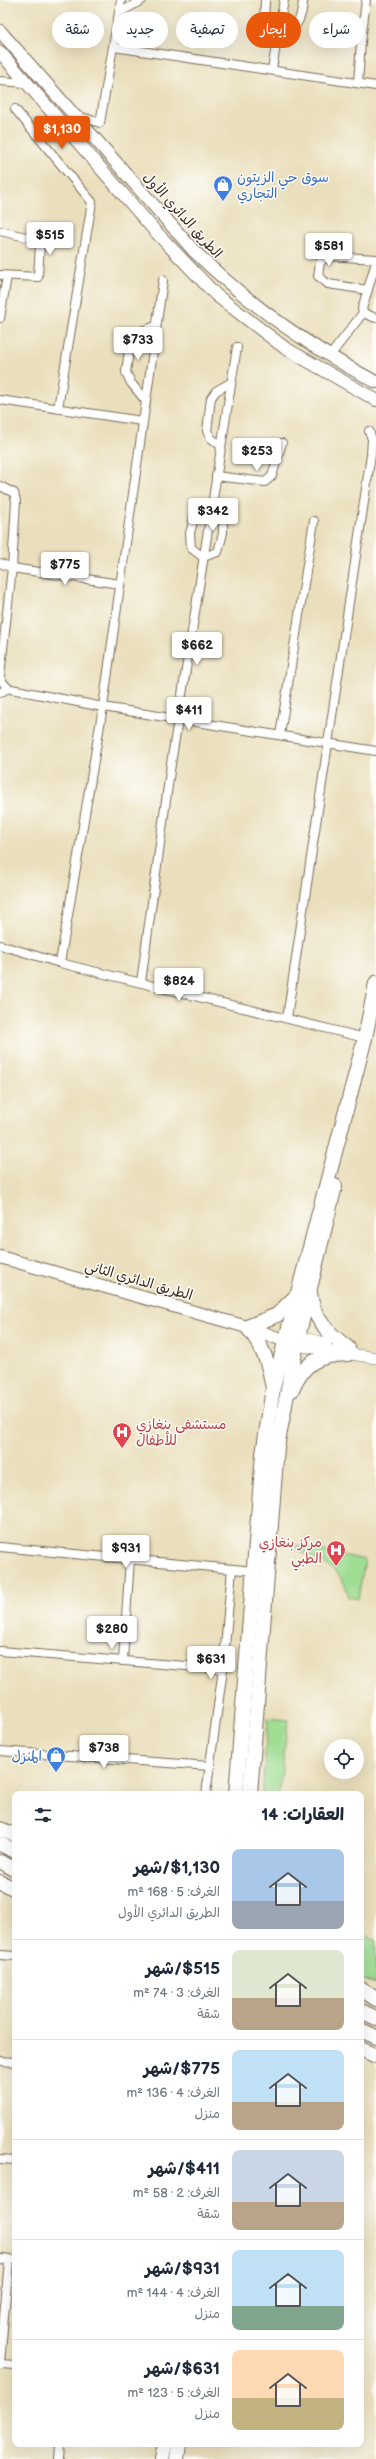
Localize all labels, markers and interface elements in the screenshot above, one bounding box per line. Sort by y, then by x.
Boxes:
chip: شقة [52,12,104,48]
chip: جديد [112,12,168,48]
chip: تصفية [176,12,238,48]
chip: إيجار [246,12,301,48]
chip: شراء [309,12,364,48]
pin: $1,130 [29,116,95,150]
text: $1,130 [43,121,81,137]
street label: الطريق الدائري الأول [138,168,226,263]
place label: سوق حي الزيتون التجاري [237,169,329,204]
shop icon: سوق حي الزيتون التجاري [212,174,234,202]
pin: $515 [26,222,74,256]
text: $515 [35,227,65,243]
pin: $581 [305,233,353,267]
text: $581 [314,238,344,254]
pin: $733 [114,327,162,361]
text: $733 [123,332,153,348]
pin: $253 [233,438,281,472]
text: $253 [241,443,273,459]
pin: $342 [189,498,237,532]
text: $342 [197,503,229,519]
pin: $775 [41,552,89,586]
text: $775 [50,557,80,573]
pin: $662 [173,632,221,666]
text: $662 [181,637,213,653]
pin: $411 [165,697,213,731]
text: $411 [176,702,202,718]
pin: $824 [155,968,203,1002]
text: $824 [163,973,195,989]
street label: الطريق الدائري الثاني [82,1257,195,1308]
place label: مستشفى بنغازي للأطفال [136,1416,226,1449]
hospital icon: مستشفى بنغازي للأطفال [111,1421,133,1449]
place label: مركز بنغازي الطبي [259,1534,322,1571]
pin: $931 [102,1535,150,1569]
hospital icon: مركز بنغازي الطبي [325,1539,347,1567]
text: $931 [111,1540,141,1556]
pin: $280 [88,1616,136,1650]
text: $280 [96,1621,128,1637]
pin: $631 [187,1646,235,1680]
text: $631 [196,1651,226,1667]
pin: $738 [80,1735,128,1769]
map controls [324,1739,364,1779]
button: locate [324,1739,364,1779]
text: $738 [88,1740,120,1756]
shop icon: المنزل [45,1745,67,1773]
place label: المنزل [11,1748,42,1765]
icon: filters [32,1804,54,1826]
text: العقارات: 14 [261,1805,344,1825]
text: $1,130/شهر [134,1858,220,1878]
icon: home [264,1865,312,1913]
text: الغرف: 5 · 168 m² [127,1884,220,1900]
text: الطريق الدائري الأول [118,1905,220,1921]
text: $515/شهر [146,1959,220,1979]
icon: home [264,1966,312,2014]
text: الغرف: 3 · 74 m² [133,1985,220,2001]
text: شقة [197,2006,220,2022]
text: $775/شهر [144,2059,220,2079]
icon: home [264,2066,312,2114]
text: الغرف: 4 · 136 m² [127,2085,220,2101]
text: منزل [194,2106,220,2122]
text: $411/شهر [148,2159,220,2179]
icon: home [264,2166,312,2214]
text: الغرف: 2 · 58 m² [133,2185,220,2201]
text: شقة [197,2206,220,2222]
text: $931/شهر [145,2259,220,2279]
icon: home [264,2266,312,2314]
text: الغرف: 4 · 144 m² [127,2285,220,2301]
text: منزل [194,2306,220,2322]
text: $631/شهر [145,2359,220,2379]
icon: home [264,2366,312,2414]
text: الغرف: 5 · 123 m² [128,2385,220,2401]
text: منزل [194,2406,220,2422]

